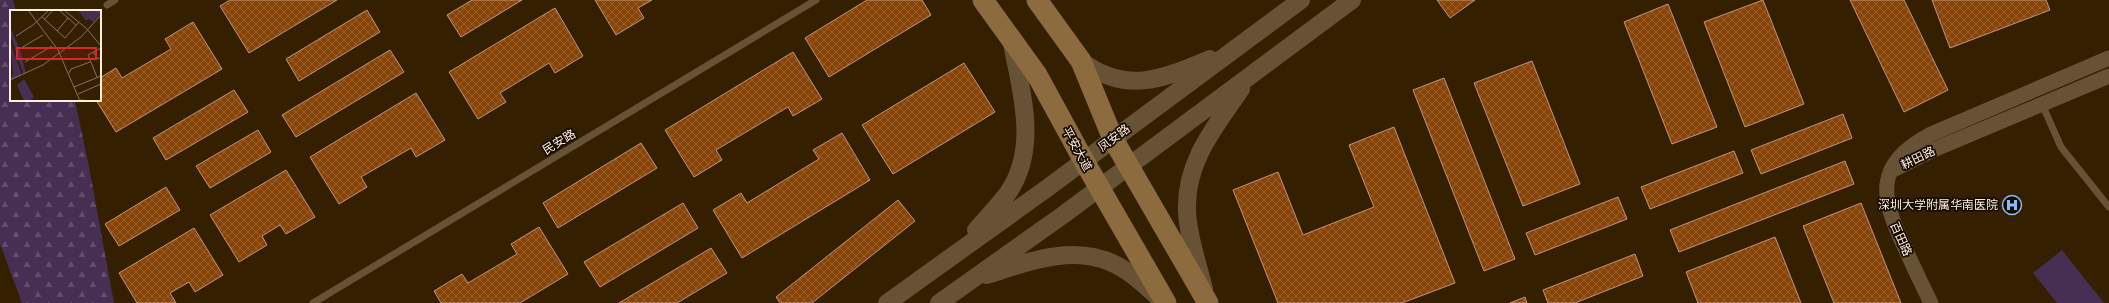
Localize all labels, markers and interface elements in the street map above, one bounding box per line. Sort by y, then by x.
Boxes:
inset map [10,10,101,101]
street label: 凤安路 [1095,122,1133,154]
street label: 平安大道 [1059,125,1095,173]
street label: 民安路 [540,127,578,157]
street label: 耕田路 [1899,144,1937,172]
hospital icon: 深圳大学附属华南医院 [2001,194,2023,216]
place label: 深圳大学附属华南医院 [1878,198,1998,212]
street label: 百田路 [1887,220,1915,258]

